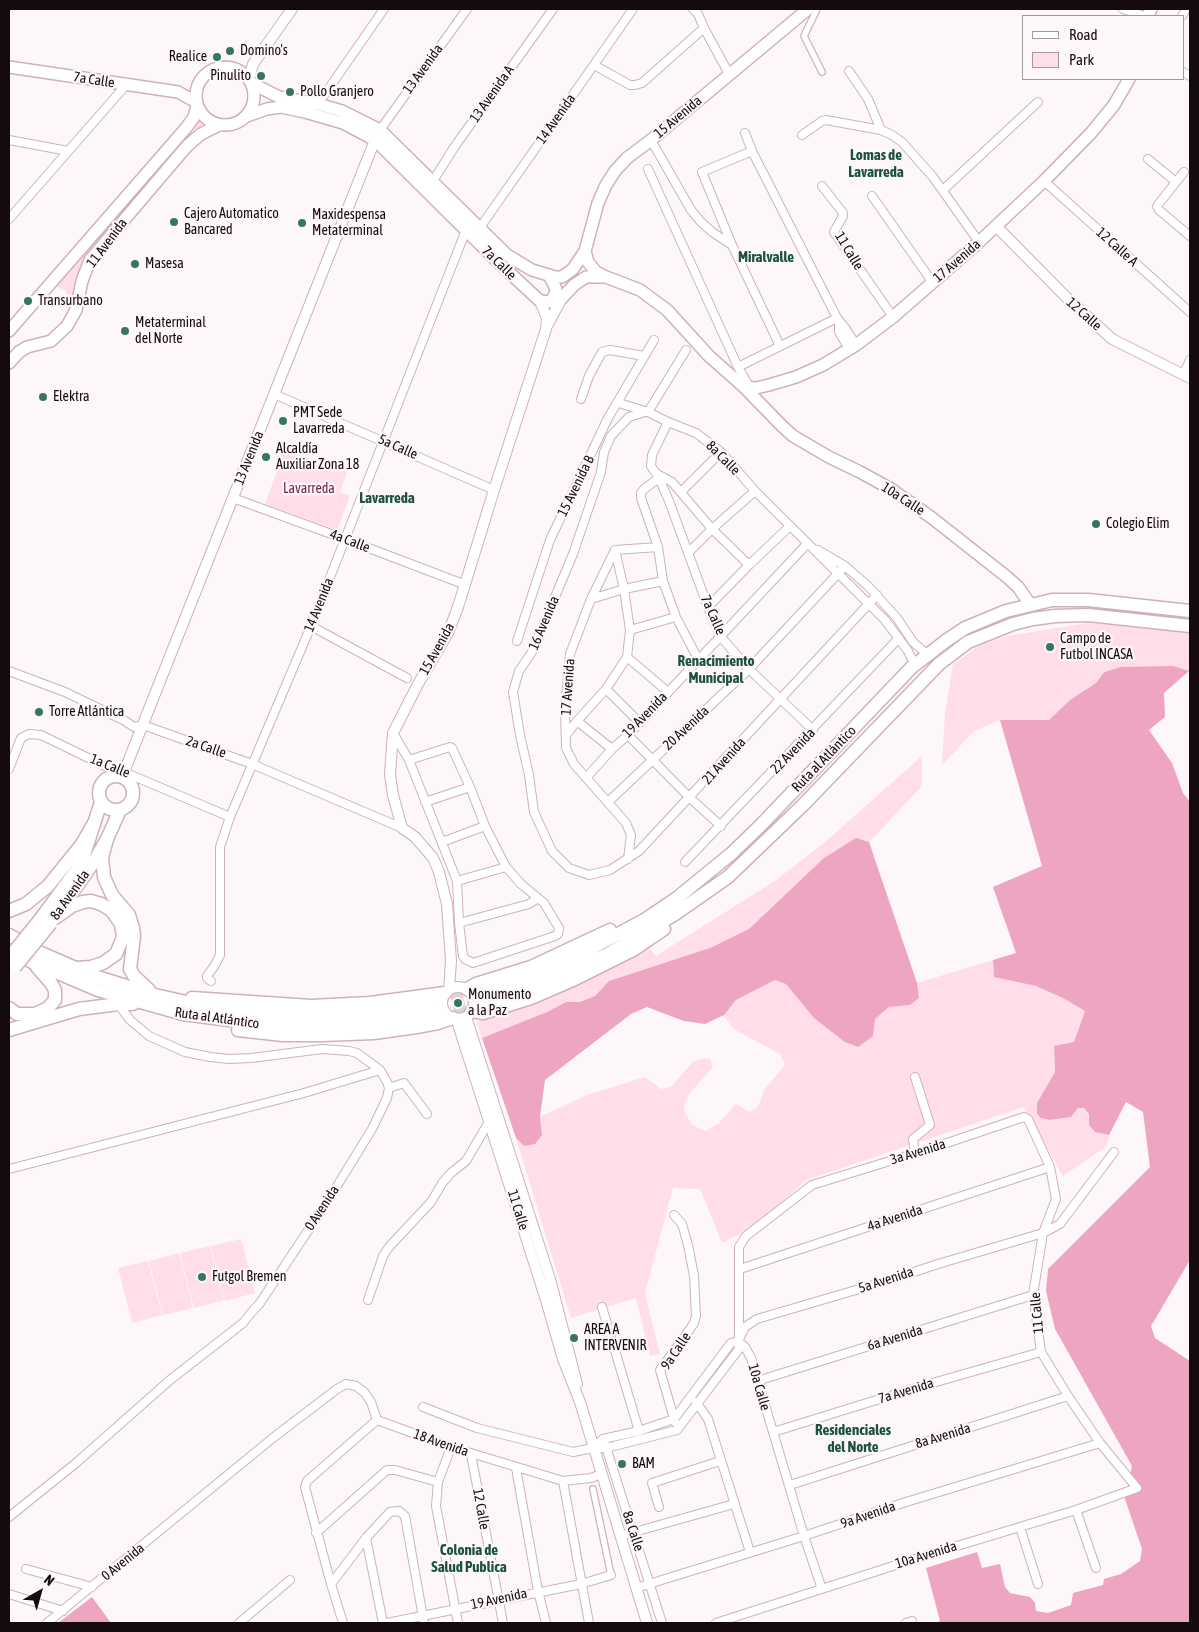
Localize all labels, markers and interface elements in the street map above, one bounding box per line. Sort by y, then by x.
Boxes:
legend [1022,15,1184,80]
text: Road [1069,26,1098,43]
street label: 13 Avenida [399,41,447,97]
place label: Domino's [240,43,288,59]
marker: Domino's [224,45,236,57]
place label: Realice [169,49,207,65]
marker: Realice [211,51,223,63]
text: Park [1069,51,1094,68]
street label: 13 Avenida A [466,62,518,126]
street label: 7a Calle [72,68,116,92]
place label: Pinulito [210,68,251,84]
marker: Pinulito [255,70,267,82]
place label: Pollo Granjero [300,84,374,100]
marker: Pollo Granjero [284,86,296,98]
street label: 14 Avenida [533,91,579,147]
street label: 15 Avenida [651,92,705,142]
district label: Lomas de Lavarreda [848,146,904,181]
place label: Cajero Automatico Bancared [184,206,279,238]
place label: Maxidespensa Metaterminal [312,207,386,240]
street label: 11 Avenida [83,215,131,271]
marker: Cajero Automatico Bancared [168,216,180,228]
marker: Maxidespensa Metaterminal [296,217,308,229]
street label: 12 Calle A [1093,224,1141,270]
street label: 11 Calle [831,229,867,273]
street label: 17 Avenida [930,236,984,286]
street label: 7a Calle [478,243,520,283]
district label: Miralvalle [738,248,794,266]
place label: Masesa [145,256,184,272]
marker: Masesa [129,258,141,270]
place label: Transurbano [38,293,103,309]
street label: 12 Calle [1063,294,1105,334]
marker: Transurbano [22,295,34,307]
place label: Metaterminal del Norte [135,315,206,348]
marker: Metaterminal del Norte [119,325,131,337]
place label: Elektra [53,389,89,405]
marker: Elektra [37,391,49,403]
place label: PMT Sede Lavarreda [293,405,345,438]
marker: PMT Sede Lavarreda [277,415,289,427]
street label: 13 Avenida [231,428,267,488]
street label: 5a Calle [376,431,420,463]
street label: 8a Calle [702,437,744,479]
place label: Alcaldía Auxiliar Zona 18 [276,441,359,474]
marker: Alcaldía Auxiliar Zona 18 [260,451,272,463]
street label: 15 Avenida B [554,453,598,519]
street label: 10a Calle [878,479,928,519]
park label: Lavarreda [283,481,335,497]
district label: Lavarreda [359,489,415,507]
place label: Colegio Elim [1106,516,1170,532]
marker: Colegio Elim [1090,518,1102,530]
street label: 4a Calle [328,526,372,556]
street label: 14 Avenida [301,575,337,635]
street label: 16 Avenida [525,593,563,653]
street label: 7a Calle [697,593,729,637]
street label: 15 Avenida [416,620,458,678]
place label: Campo de Futbol INCASA [1060,631,1133,664]
marker: Campo de Futbol INCASA [1044,641,1056,653]
district label: Renacimiento Municipal [677,652,755,687]
street label: 17 Avenida [558,658,578,716]
street label: 19 Avenida [619,689,671,741]
street label: 20 Avenida [659,702,713,754]
place label: Torre Atlántica [49,704,124,720]
marker: Torre Atlántica [33,706,45,718]
street label: Ruta al Atlántico [788,722,860,796]
street label: 22 Avenida [767,725,819,777]
street label: 2a Calle [184,732,228,762]
street label: 21 Avenida [699,734,749,788]
street label: 1a Calle [88,750,132,782]
street label: 8a Avenida [47,867,93,923]
place label: Monumento a la Paz [468,987,531,1020]
marker: Monumento a la Paz [452,997,464,1009]
street label: Ruta al Atlántico [174,1004,260,1032]
street label: 3a Avenida [888,1136,948,1168]
street label: 0 Avenida [301,1182,343,1234]
street label: 11 Calle [504,1188,532,1232]
street label: 4a Avenida [865,1201,925,1235]
street label: 5a Avenida [856,1263,916,1297]
place label: Futgol Bremen [212,1269,287,1285]
marker: Futgol Bremen [196,1271,208,1283]
street label: 11 Calle [1027,1292,1047,1334]
place label: AREA A INTERVENIR [584,1322,646,1354]
street label: 6a Avenida [865,1322,925,1354]
street label: 9a Calle [657,1329,695,1373]
marker: AREA A INTERVENIR [568,1332,580,1344]
street label: 10a Calle [744,1362,774,1412]
street label: 7a Avenida [876,1375,936,1407]
street label: 8a Avenida [913,1420,973,1452]
district label: Residenciales del Norte [815,1421,891,1456]
street label: 18 Avenida [411,1426,471,1460]
place label: BAM [632,1456,655,1472]
marker: BAM [616,1458,628,1470]
street label: 12 Calle [469,1487,493,1531]
street label: 9a Avenida [838,1498,898,1532]
street label: 8a Calle [619,1509,647,1553]
street label: 10a Avenida [893,1538,959,1572]
street label: 0 Avenida [98,1540,148,1584]
district label: Colonia de Salud Publica [431,1541,507,1576]
north arrow [15,1567,65,1617]
text: N [41,1571,57,1589]
street label: 19 Avenida [469,1585,529,1613]

